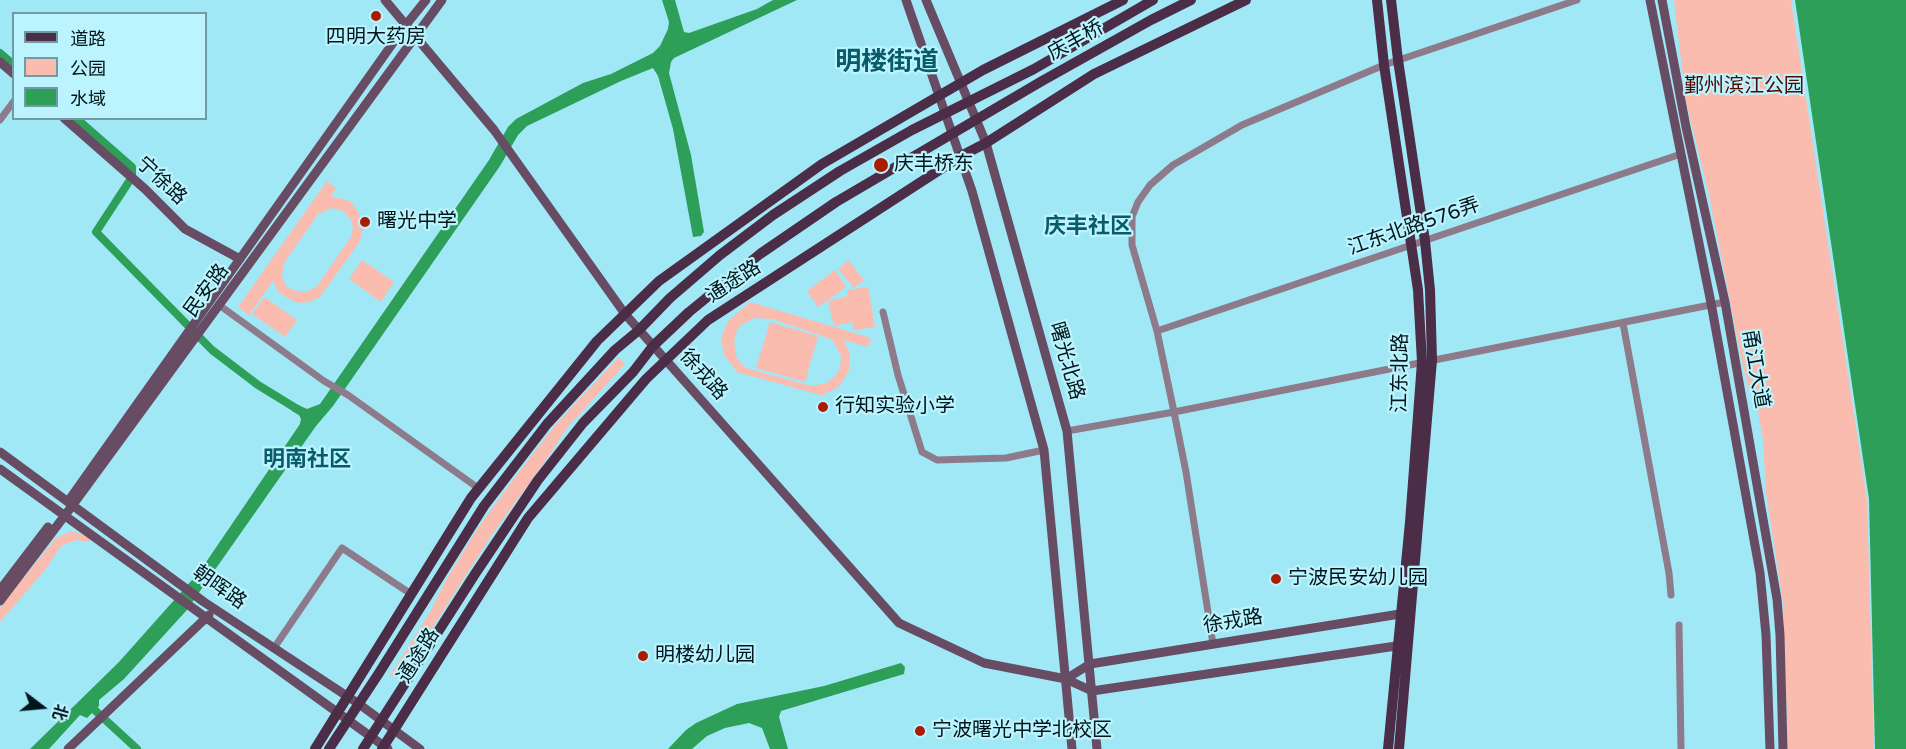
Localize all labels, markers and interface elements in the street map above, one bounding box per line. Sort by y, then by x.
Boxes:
marker: 四明大药房 [369,9,383,23]
legend [12,12,207,120]
street label: 庆丰桥 [1044,16,1108,66]
place label: 四明大药房 [326,26,426,50]
text: 道路 [70,28,106,50]
district label: 明楼街道 [835,47,939,79]
text: 公园 [70,58,106,80]
park label: 鄞州滨江公园 [1684,75,1804,99]
text: 水域 [70,88,106,110]
street label: 宁徐路 [131,152,191,210]
place label: 庆丰桥东 [894,153,974,177]
marker: 庆丰桥东 [872,156,890,174]
street label: 江东北路576弄 [1345,193,1483,261]
place label: 曙光中学 [377,210,457,234]
district label: 庆丰社区 [1044,214,1132,240]
marker: 曙光中学 [358,215,372,229]
street label: 通途路 [702,256,766,308]
street label: 民安路 [180,260,234,322]
street label: 曙光北路 [1043,319,1089,403]
street label: 甬江大道 [1736,328,1774,410]
street label: 江东北路 [1388,333,1414,413]
street label: 徐戎路 [674,345,732,405]
place label: 行知实验小学 [835,395,955,419]
marker: 行知实验小学 [816,400,830,414]
district label: 明南社区 [263,447,351,473]
street label: 朝晖路 [188,561,250,615]
place label: 宁波民安幼儿园 [1288,567,1428,591]
marker: 宁波民安幼儿园 [1269,572,1283,586]
street label: 徐戎路 [1201,605,1265,639]
street label: 通途路 [393,624,445,688]
place label: 明楼幼儿园 [655,644,755,668]
marker: 明楼幼儿园 [636,649,650,663]
north arrow [12,677,72,737]
text: 北 [47,702,71,722]
place label: 宁波曙光中学北校区 [932,719,1112,743]
marker: 宁波曙光中学北校区 [913,724,927,738]

